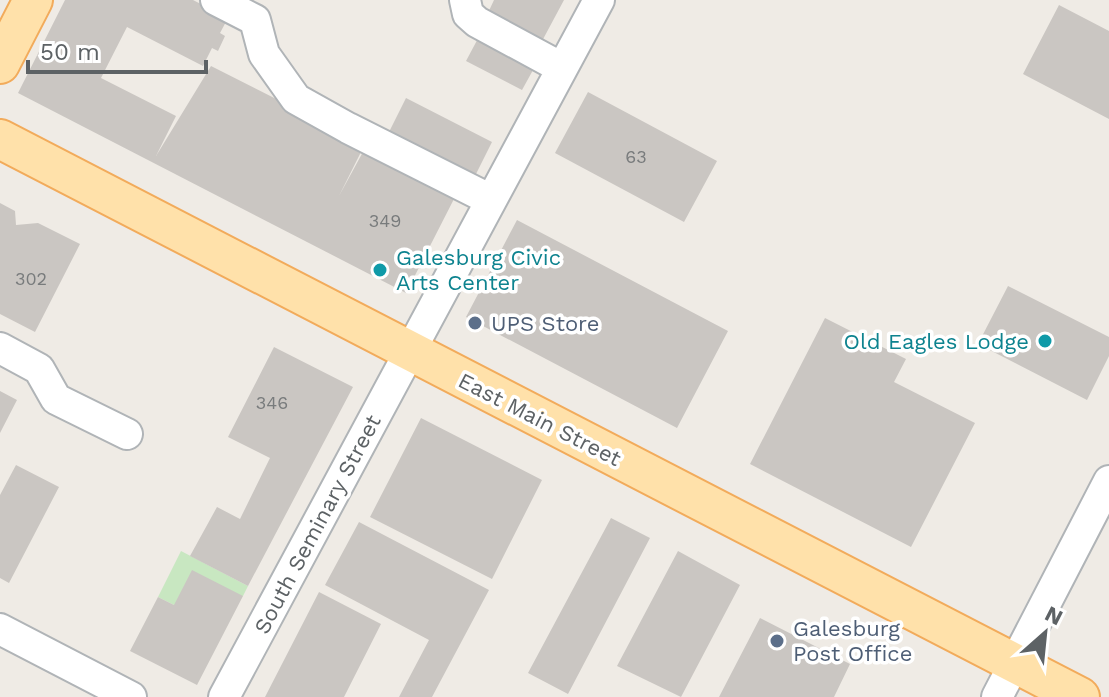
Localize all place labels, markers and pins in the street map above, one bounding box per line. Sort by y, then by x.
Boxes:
place label: Galesburg Civic Arts Center [396,245,561,295]
marker: Galesburg Civic Arts Center [371,261,389,279]
place label: UPS Store [491,311,599,336]
marker: UPS Store [466,314,484,332]
place label: Old Eagles Lodge [844,329,1029,354]
marker: Old Eagles Lodge [1036,332,1054,350]
place label: Galesburg Post Office [793,616,912,666]
marker: Galesburg Post Office [768,632,786,650]

